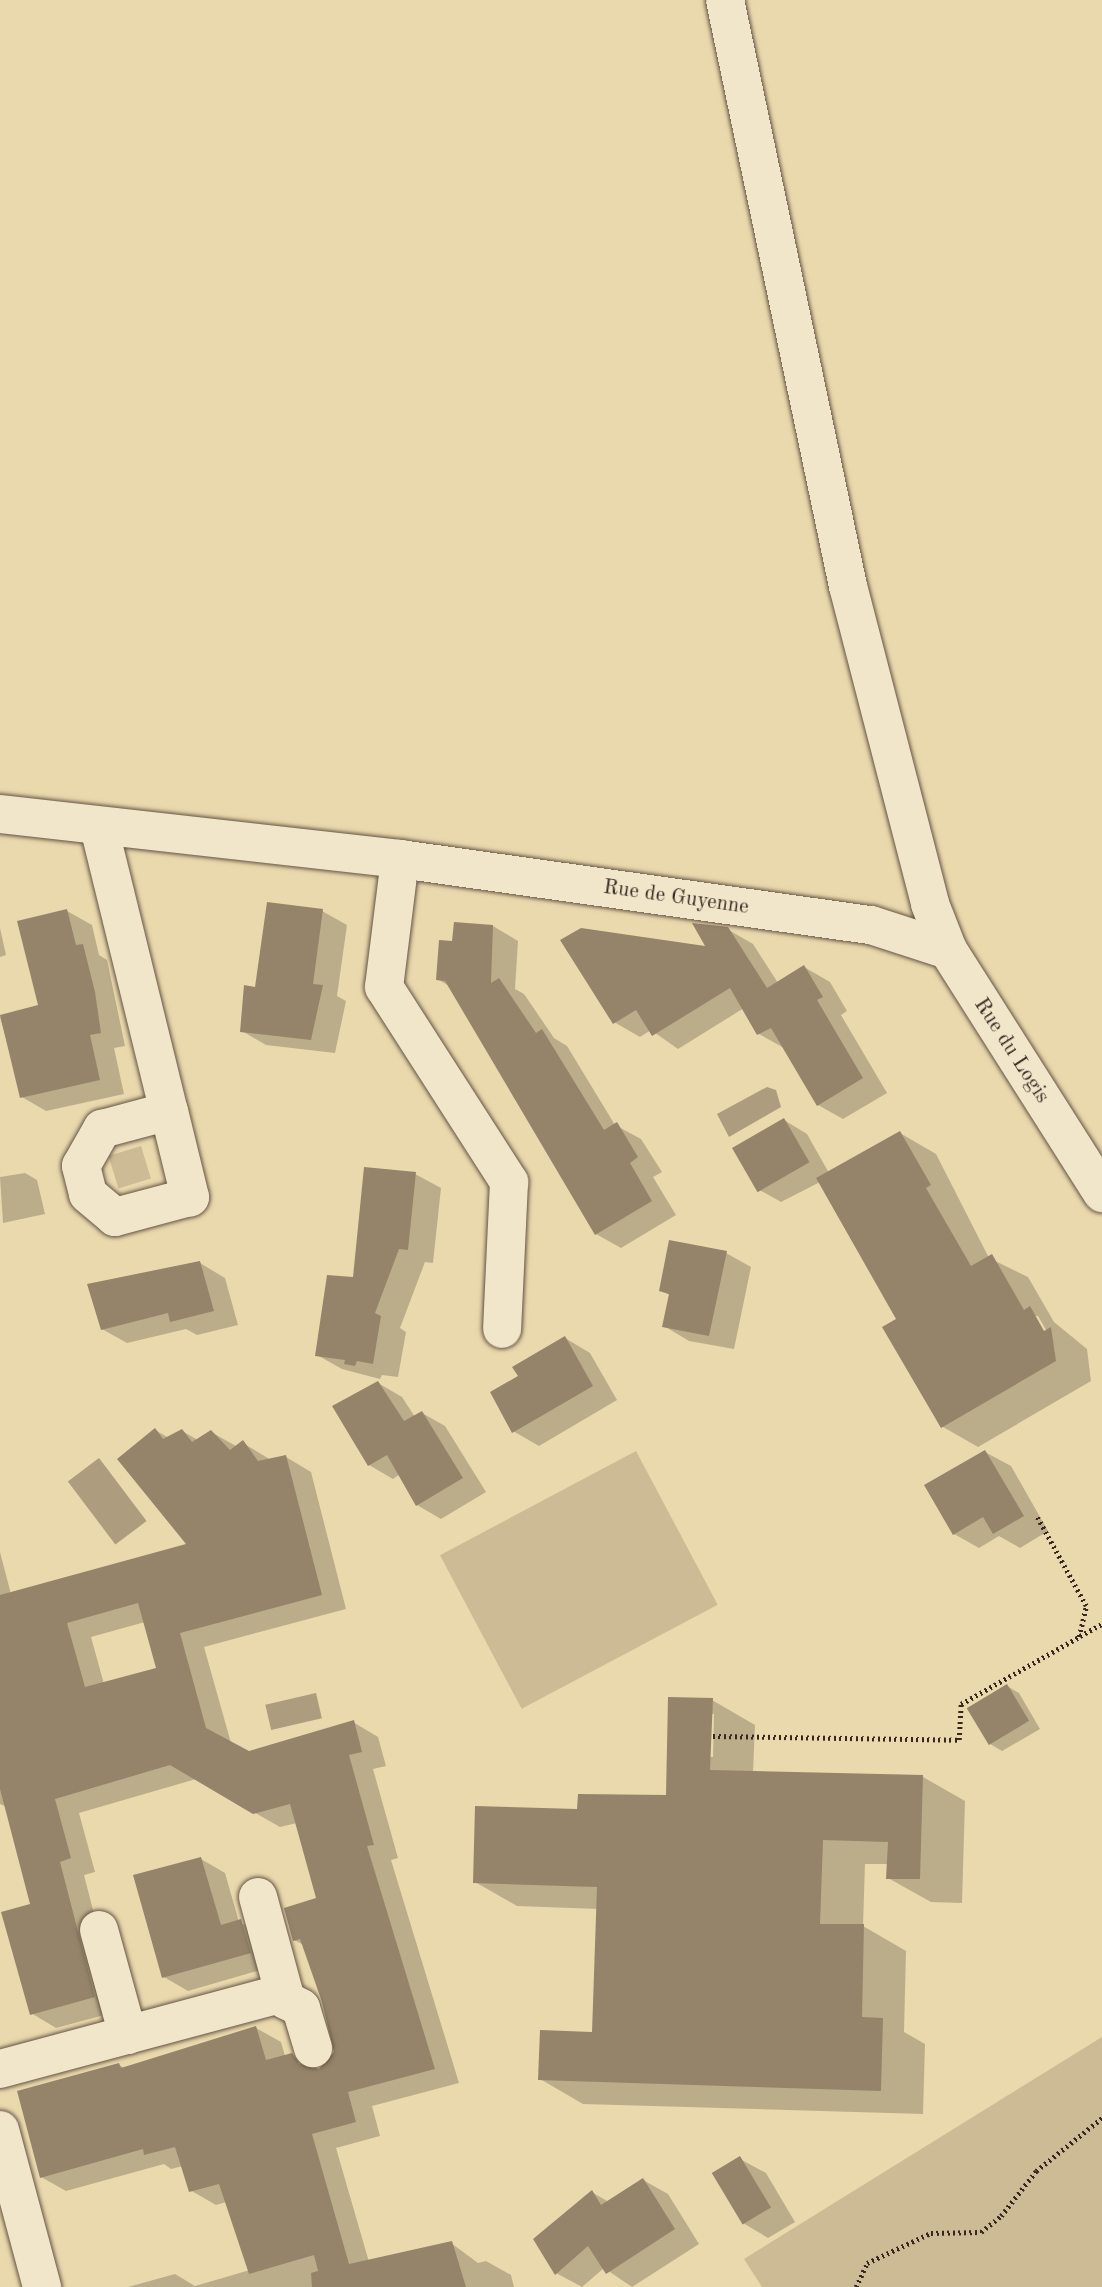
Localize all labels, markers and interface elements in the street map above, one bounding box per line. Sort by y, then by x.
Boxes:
street label: Rue de Guyenne [602,875,750,921]
street label: Rue du Logis [968,994,1054,1108]

